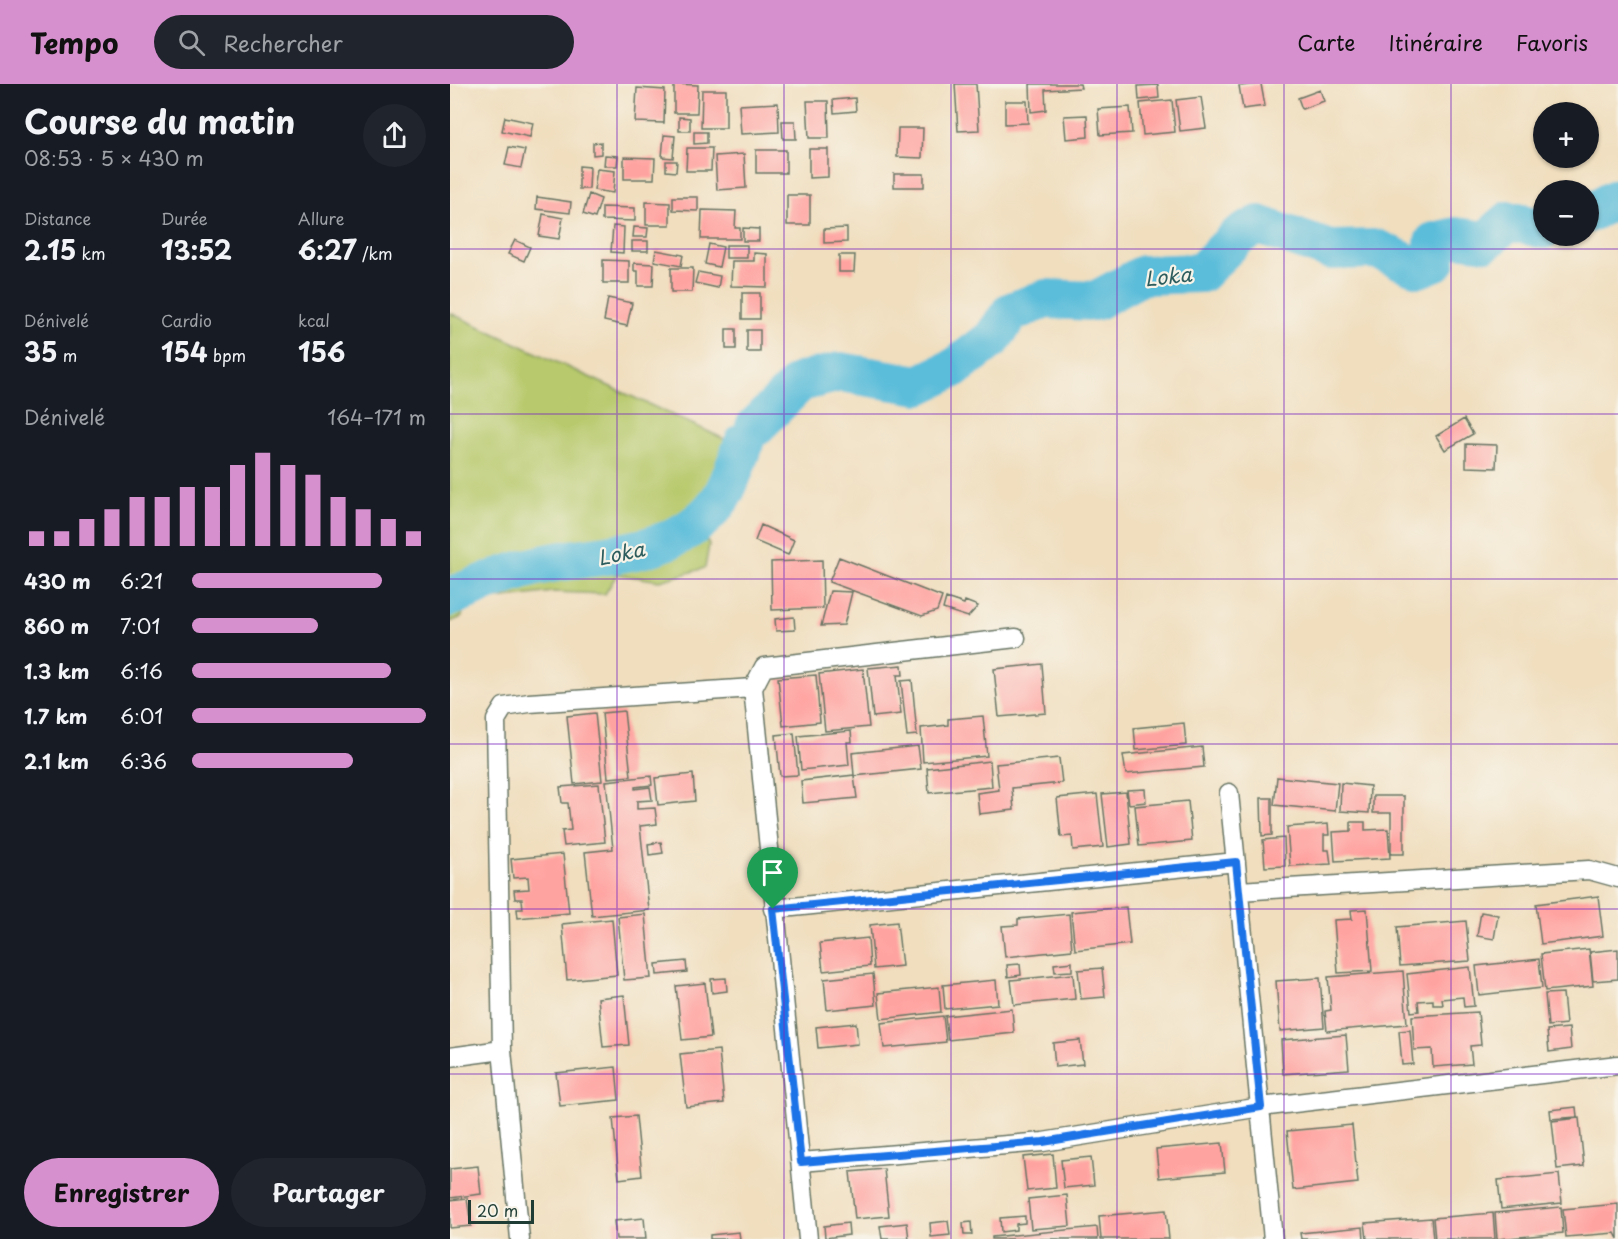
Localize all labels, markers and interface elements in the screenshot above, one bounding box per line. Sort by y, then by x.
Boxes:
search box [154,15,574,69]
text: Tempo [30,21,118,64]
icon: search [175,26,208,59]
text: Rechercher [223,26,343,59]
text: Carte [1297,26,1356,58]
text: Itinéraire [1389,26,1483,58]
text: Favoris [1516,26,1588,58]
text: Course du matin [24,95,295,145]
map controls [1533,102,1599,246]
button: + [1533,102,1599,168]
button: share [363,104,426,167]
text: 08:53 · 5 × 430 m [24,143,204,173]
button: − [1533,180,1599,246]
text: Distance [24,206,91,230]
text: Durée [161,206,208,230]
text: Allure [298,206,345,230]
text: 2.15 [24,230,76,269]
text: 13:52 [161,230,232,269]
text: 6:27 [298,230,357,269]
text: km [76,241,106,265]
text: /km [357,241,393,265]
water label: Loka [1143,259,1194,293]
text: Dénivelé [24,308,89,332]
text: Cardio [161,308,212,332]
text: kcal [298,308,330,332]
text: 35 [24,332,58,371]
text: 154 [161,332,208,371]
text: 156 [298,332,345,371]
text: m [58,343,77,367]
text: bpm [208,343,246,367]
text: Dénivelé [24,402,105,432]
text: 164–171 m [327,402,426,432]
water label: Loka [595,533,648,573]
text: 430 m [24,566,91,596]
text: 6:21 [120,566,163,596]
text: 860 m [24,611,89,641]
text: 7:01 [120,611,160,641]
text: 1.3 km [24,656,90,686]
text: 6:16 [120,656,163,686]
text: 1.7 km [24,701,87,731]
text: 6:01 [120,701,163,731]
text: 2.1 km [24,746,89,776]
text: 6:36 [120,746,167,776]
pin [747,847,798,909]
icon: arrive [756,856,789,889]
button: Enregistrer [24,1158,219,1227]
button: Partager [231,1158,426,1227]
scale bar [468,1197,534,1224]
text: 20 m [477,1198,518,1222]

